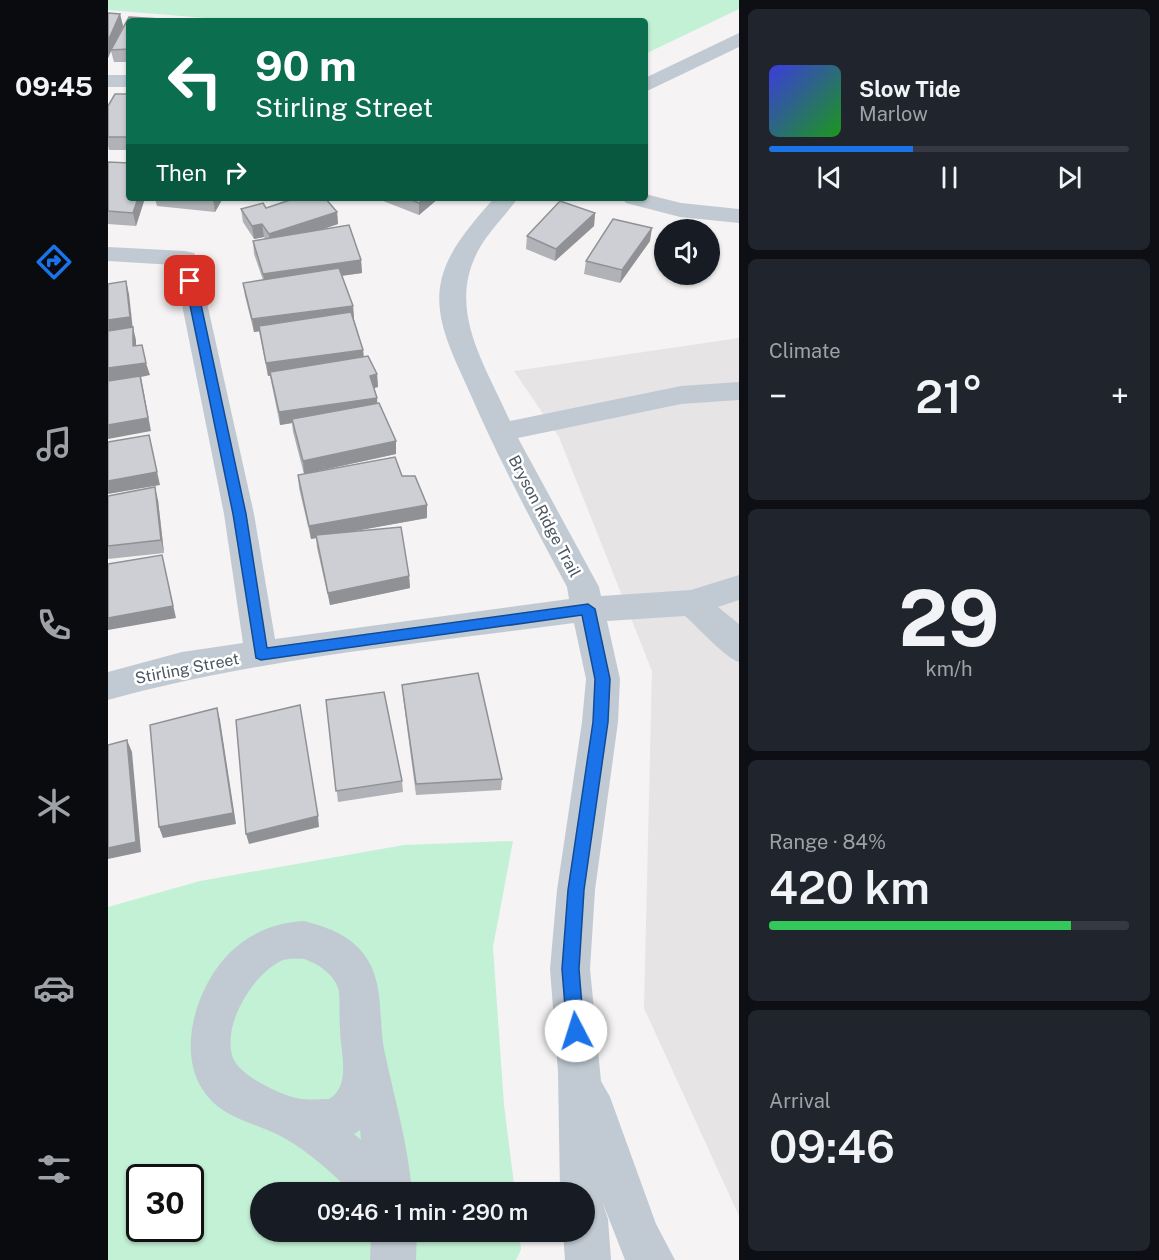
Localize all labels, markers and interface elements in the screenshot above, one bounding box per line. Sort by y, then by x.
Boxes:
text: 90 m [255,41,357,90]
icon: left [156,42,234,120]
text: 09:45 [15,70,93,102]
text: Slow Tide [859,76,961,102]
text: Stirling Street [255,91,433,123]
text: Marlow [859,102,928,126]
icon: right [219,156,252,189]
text: Then [156,160,207,186]
icon: previous [813,161,846,194]
icon: pause [933,161,966,194]
icon: next [1053,161,1086,194]
map controls [654,219,720,285]
button: sound [654,219,720,285]
icon: directions [33,241,75,283]
pin [164,255,215,306]
icon: arrive [173,264,206,297]
text: Climate [769,339,841,363]
text: 21° [915,370,983,423]
text: − [769,377,787,415]
text: + [1111,377,1129,415]
icon: music [33,423,75,465]
street label: Bryson Ridge Trail [504,452,585,581]
text: 29 [899,572,999,664]
icon: phone [33,604,75,646]
street label: Stirling Street [133,649,241,688]
text: km/h [925,657,973,681]
icon: climate [33,785,75,827]
text: Range · 84% [769,830,886,854]
text: 420 km [769,861,930,914]
icon: car [33,967,75,1009]
position arrow [544,999,608,1063]
text: Arrival [769,1089,831,1113]
text: 09:46 [769,1120,895,1173]
icon: filters [33,1148,75,1190]
speed limit sign: 30 [126,1164,204,1242]
text: 09:46 · 1 min · 290 m [317,1199,528,1225]

